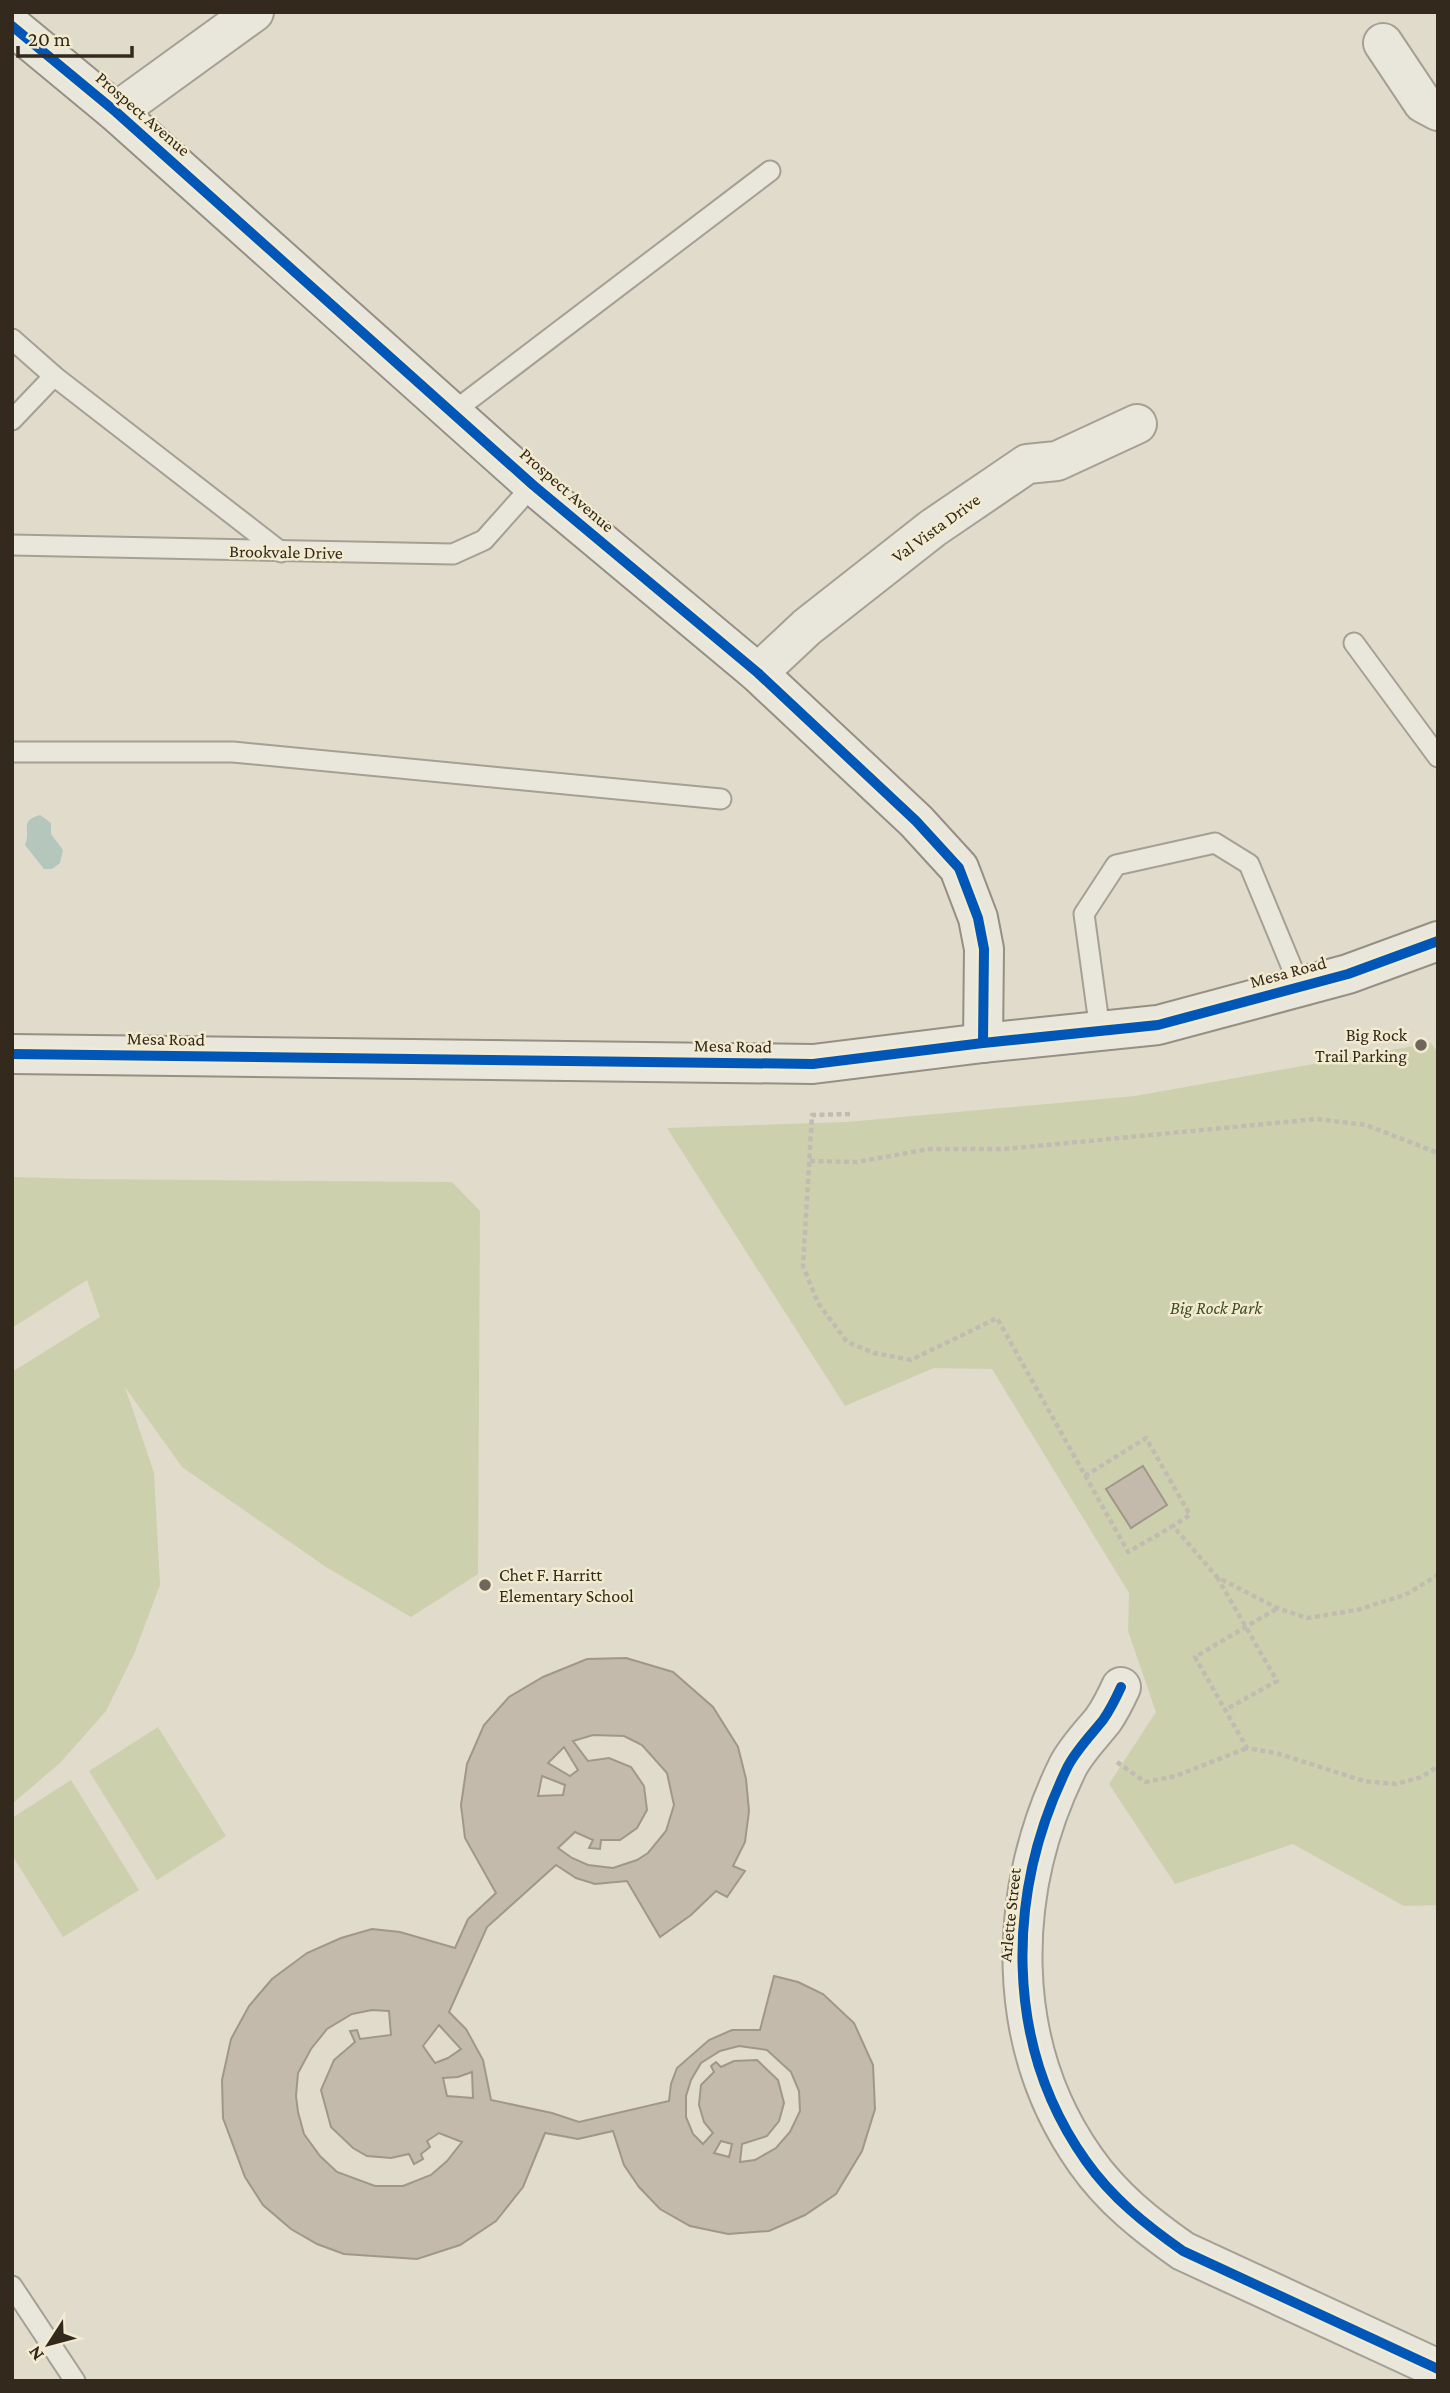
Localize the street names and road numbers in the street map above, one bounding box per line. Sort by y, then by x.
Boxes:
street label: Prospect Avenue [92,68,194,160]
street label: Prospect Avenue [516,444,618,536]
street label: Val Vista Drive [888,489,984,567]
street label: Brookvale Drive [229,541,343,563]
street label: Mesa Road [1248,952,1329,992]
street label: Mesa Road [127,1028,206,1050]
street label: Mesa Road [694,1035,773,1057]
street label: Arlette Street [995,1866,1025,1963]

